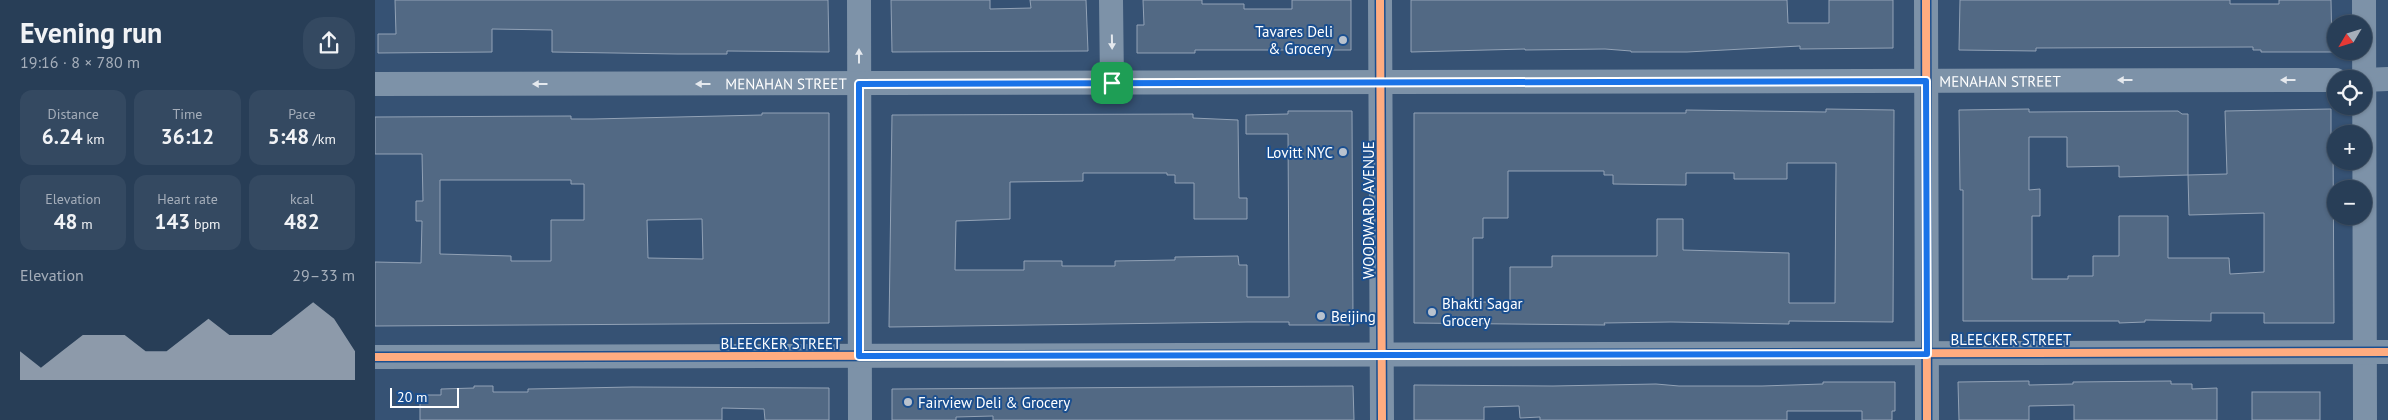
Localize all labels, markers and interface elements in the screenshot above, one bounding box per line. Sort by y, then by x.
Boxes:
text: Evening run [20,14,162,51]
north arrow [2327,15,2373,60]
map controls [2327,15,2372,225]
button: share [303,17,355,69]
place label: Tavares Deli & Grocery [1255,22,1333,58]
one-way arrow [1108,34,1116,50]
marker: Tavares Deli & Grocery [1337,34,1349,46]
one-way arrow [855,48,863,64]
text: 19:16 · 8 × 780 m [20,52,140,72]
pin [1091,62,1133,104]
icon: arrive [1098,69,1126,97]
button: locate [2327,70,2372,115]
street label: MENAHAN STREET [1939,71,2061,90]
street label: MENAHAN STREET [725,74,847,93]
one-way arrow [2117,76,2133,84]
one-way arrow [2279,76,2295,84]
one-way arrow [532,80,548,88]
one-way arrow [694,80,710,88]
text: Distance [48,105,99,123]
text: Time [172,105,203,123]
text: Pace [288,105,316,123]
text: 6.24 [42,123,83,150]
text: 36:12 [161,123,214,150]
text: 5:48 [268,123,309,150]
button: + [2327,125,2372,170]
text: km [83,130,105,148]
text: /km [309,130,336,148]
street label: WOODWARD AVENUE [1359,141,1378,279]
place label: Lovitt NYC [1266,143,1333,162]
marker: Lovitt NYC [1337,146,1349,158]
button: − [2327,180,2372,225]
text: Elevation [45,190,101,208]
text: Heart rate [157,190,218,208]
text: kcal [290,190,314,208]
text: 48 [54,208,78,235]
text: 143 [155,208,190,235]
text: 482 [284,208,320,235]
text: m [78,215,93,233]
text: bpm [190,215,220,233]
text: Elevation [20,265,84,285]
text: 29–33 m [292,265,355,285]
place label: Bhakti Sagar Grocery [1442,294,1523,330]
marker: Bhakti Sagar Grocery [1426,306,1438,318]
place label: Beijing [1331,307,1376,326]
marker: Beijing [1315,310,1327,322]
street label: BLEECKER STREET [1951,330,2072,349]
street label: BLEECKER STREET [721,334,842,353]
scale bar [390,385,459,408]
text: 20 m [397,388,427,406]
place label: Fairview Deli & Grocery [918,393,1070,412]
marker: Fairview Deli & Grocery [902,396,914,408]

